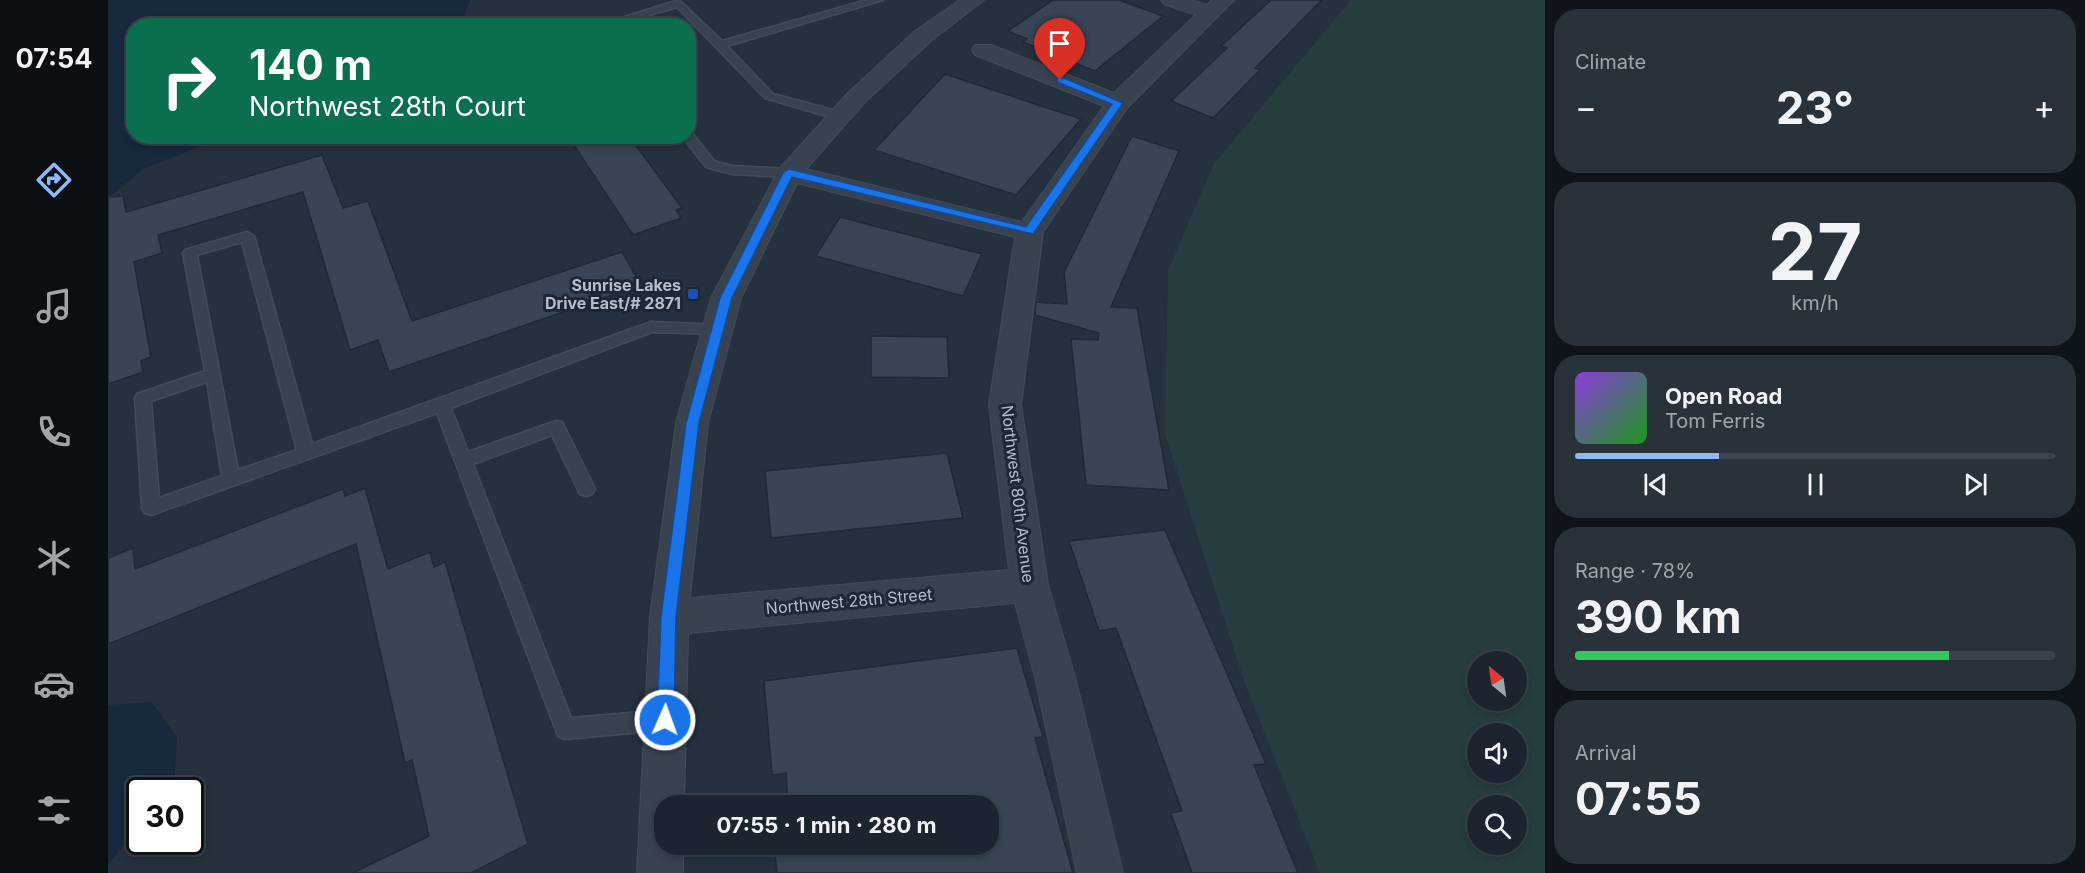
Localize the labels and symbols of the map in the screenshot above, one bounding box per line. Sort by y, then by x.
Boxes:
pin [1034,18,1085,80]
place label: Sunrise Lakes Drive East/# 2871 [545,275,681,313]
marker: Sunrise Lakes Drive East/# 2871 [686,287,700,301]
street label: Northwest 80th Avenue [997,404,1039,584]
street label: Northwest 28th Street [765,584,933,618]
north arrow [1467,651,1527,711]
position arrow [633,688,697,752]
speed limit sign: 30 [126,777,204,855]

